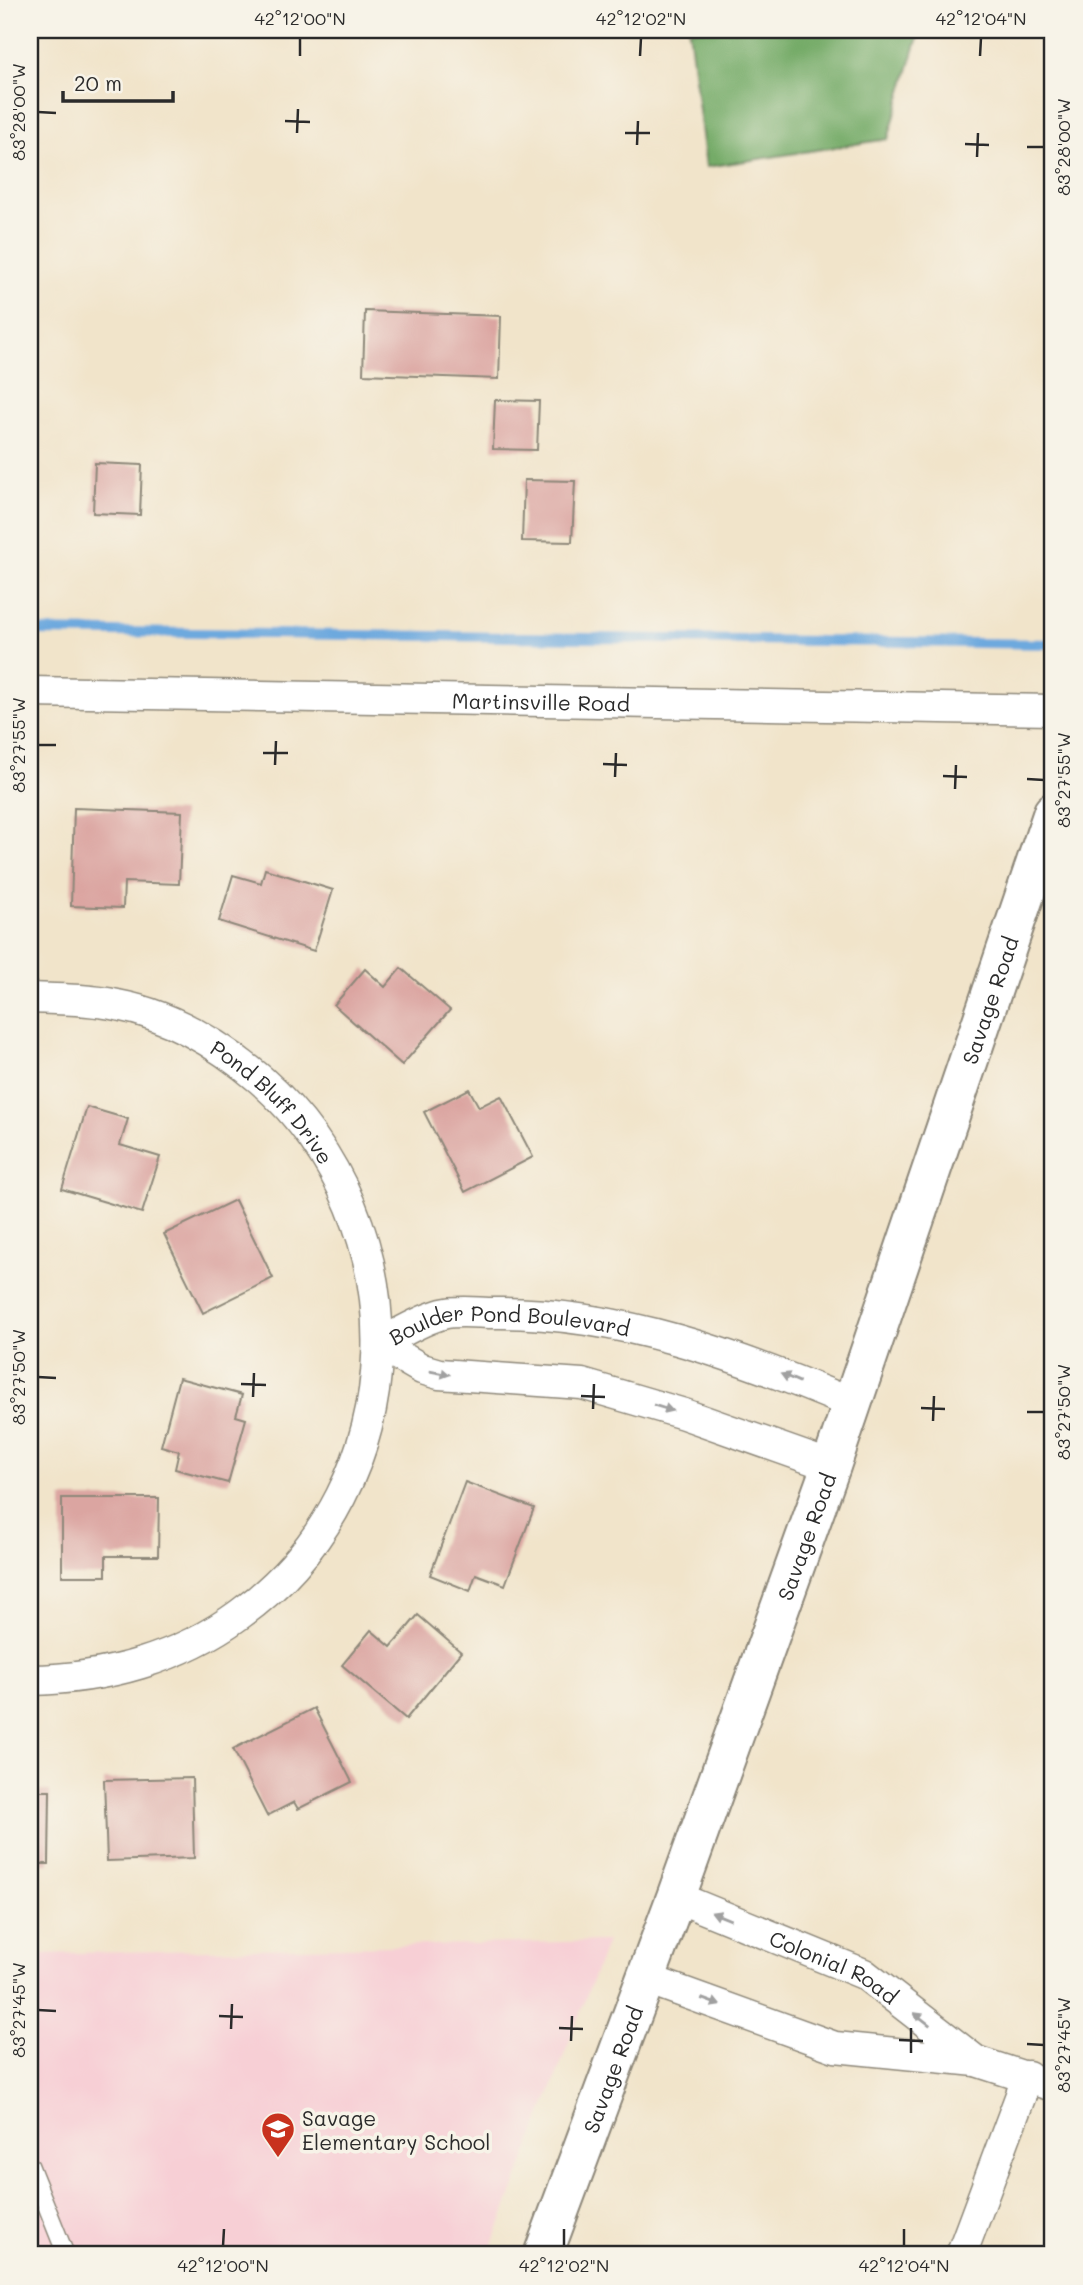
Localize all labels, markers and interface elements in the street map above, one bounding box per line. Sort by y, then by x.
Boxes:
text: 42°12'00"N [254,6,346,30]
text: 42°12'02"N [596,6,686,30]
text: 42°12'04"N [936,6,1026,30]
scale bar [63,60,173,104]
text: 83°28'00"W [6,63,30,161]
text: 20 m [74,69,122,96]
text: 83°28'00"W [1051,98,1075,196]
street label: Martinsville Road [452,686,630,716]
text: 83°27'55"W [6,697,30,793]
text: 83°27'55"W [1051,732,1075,828]
street label: Savage Road [955,933,1023,1068]
street label: Pond Bluff Drive [206,1033,340,1169]
street label: Boulder Pond Boulevard [384,1298,633,1350]
text: 83°27'50"W [6,1329,30,1425]
text: 83°27'50"W [1051,1364,1075,1460]
one-way arrow [429,1368,451,1379]
one-way arrow [779,1372,800,1383]
one-way arrow [653,1404,674,1414]
street label: Savage Road [770,1469,841,1604]
one-way arrow [711,1910,732,1921]
street label: Colonial Road [766,1923,904,2009]
text: 83°27'45"W [6,1962,30,2058]
one-way arrow [700,1997,721,2008]
text: 83°27'45"W [1051,1997,1075,2093]
street label: Savage Road [576,2002,648,2137]
one-way arrow [913,2012,931,2026]
place label: Savage Elementary School [302,2104,490,2155]
school or university icon: Savage Elementary School [259,2110,297,2159]
text: 42°12'00"N [177,2253,269,2277]
text: 42°12'02"N [519,2253,609,2277]
text: 42°12'04"N [859,2253,949,2277]

